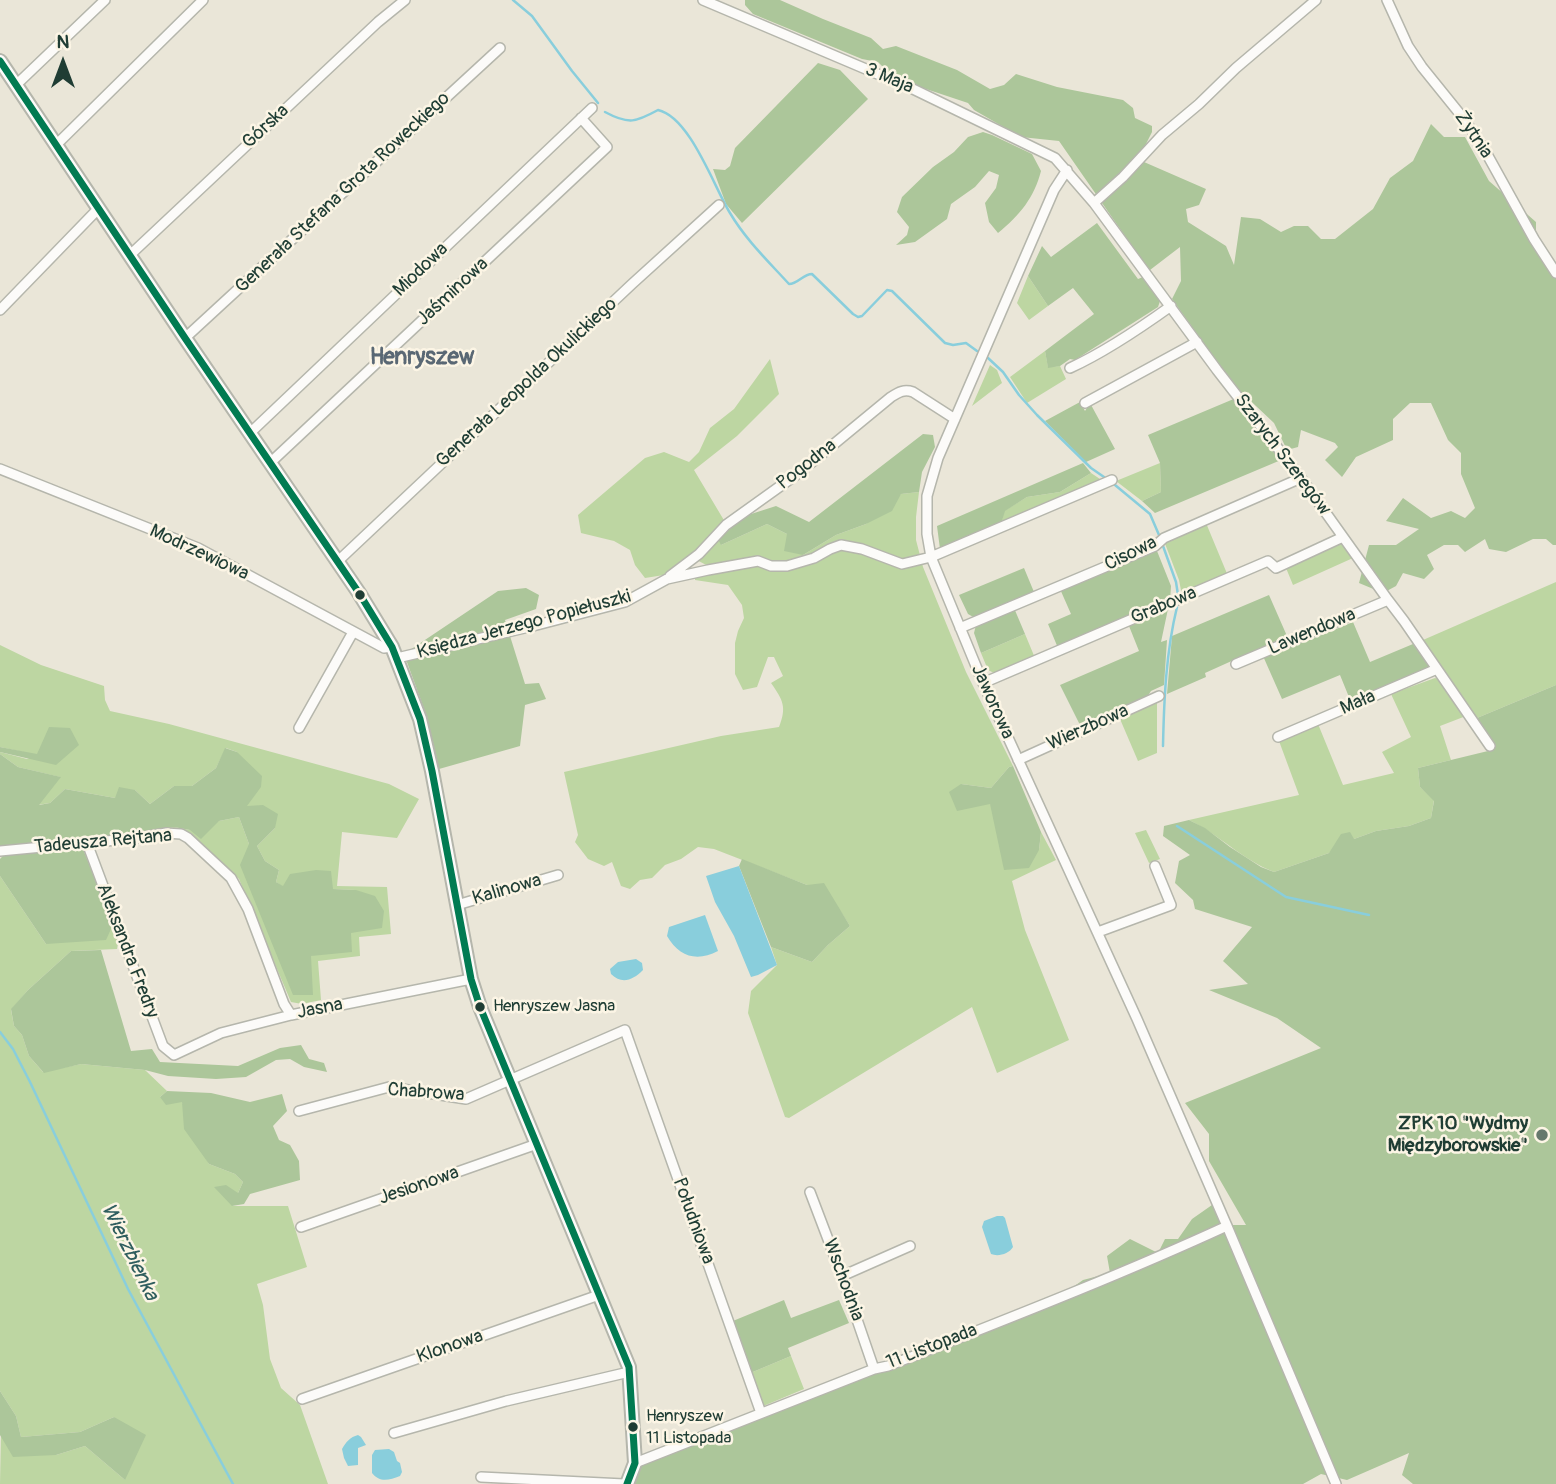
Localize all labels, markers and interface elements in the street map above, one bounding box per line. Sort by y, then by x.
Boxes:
north arrow [28,28,98,98]
text: N [57,30,69,54]
street label: 3 Maja [861,59,917,99]
street label: Generała Stefana Grota Roweckiego [231,87,455,299]
street label: Górska [238,100,294,154]
street label: Żytnia [1449,107,1497,163]
street label: Miodowa [389,238,453,302]
street label: Jaśminowa [413,253,493,331]
street label: Generała Leopolda Okulickiego [432,293,622,473]
district label: Henryszew [370,344,474,372]
street label: Szarych Szeregów [1229,390,1335,520]
street label: Pogodna [773,435,841,495]
street label: Modrzewiowa [146,520,252,586]
street label: Cisowa [1101,532,1161,576]
street label: Grabowa [1128,582,1200,630]
street label: Księdza Jerzego Popiełuszki [415,585,633,665]
unlabelled marker [353,588,367,602]
street label: Lawendowa [1265,603,1359,661]
street label: Jaworowa [966,661,1018,743]
street label: Mała [1337,685,1379,721]
street label: Wierzbowa [1044,700,1132,756]
street label: Tadeusza Rejtana [33,825,173,859]
street label: Kalinowa [470,869,544,911]
street label: Aleksandra Fredry [91,881,163,1021]
street label: Jasna [295,993,345,1025]
place label: Henryszew Jasna [493,997,615,1017]
marker: Henryszew Jasna [473,1000,487,1014]
street label: Chabrowa [387,1079,465,1107]
place label: ZPK 10 "Wydmy Międzyborowskie" [1388,1113,1528,1157]
marker: ZPK 10 "Wydmy Międzyborowskie" [1534,1127,1550,1143]
street label: Jesionowa [376,1162,462,1210]
street label: Południowa [667,1175,719,1267]
water label: Wierzbienka [95,1199,163,1305]
street label: Wschodnia [818,1236,868,1324]
street label: 11 Listopada [883,1319,981,1375]
street label: Klonowa [414,1325,486,1369]
place label: Henryszew 11 Listopada [646,1407,732,1447]
marker: Henryszew 11 Listopada [626,1420,640,1434]

